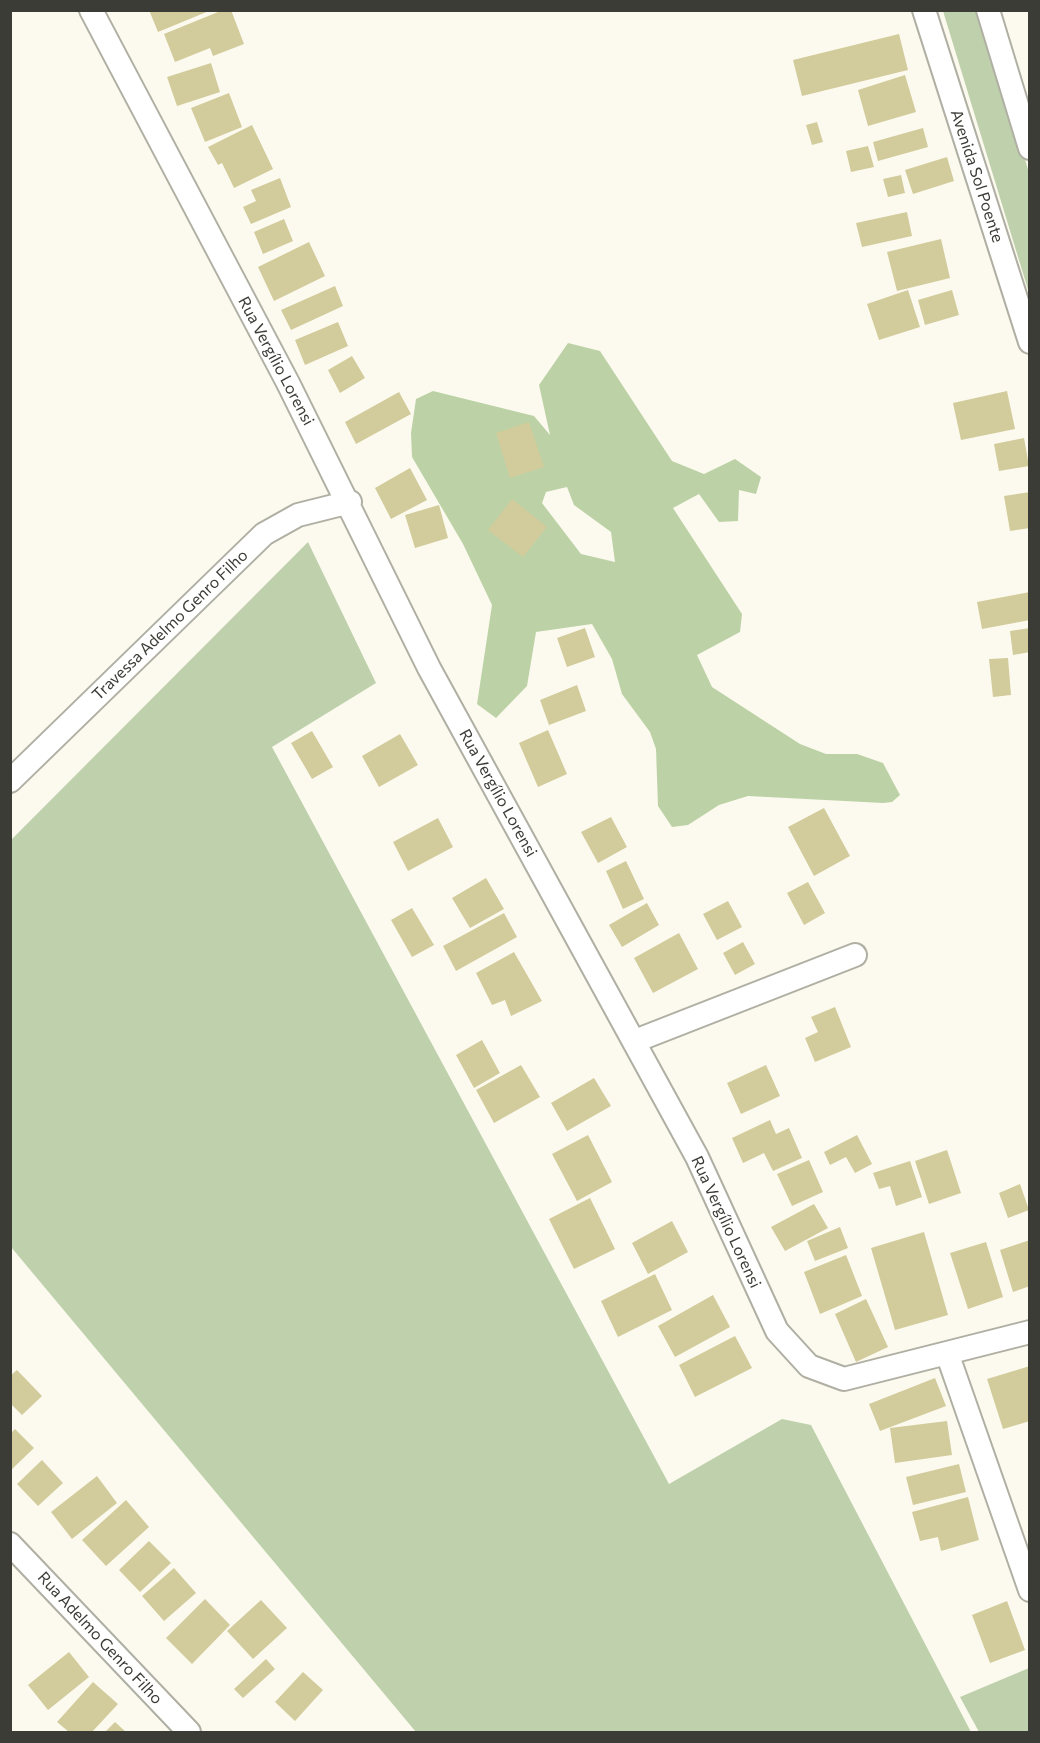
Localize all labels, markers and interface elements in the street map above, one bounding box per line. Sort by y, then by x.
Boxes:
street label: Avenida Sol Poente [946,107,1008,245]
street label: Rua Vergílio Lorensi [234,293,318,429]
street label: Travessa Adelmo Genro Filho [88,546,252,704]
street label: Rua Vergílio Lorensi [455,726,541,860]
street label: Rua Vergílio Lorensi [687,1153,765,1291]
street label: Rua Adelmo Genro Filho [34,1568,166,1708]

